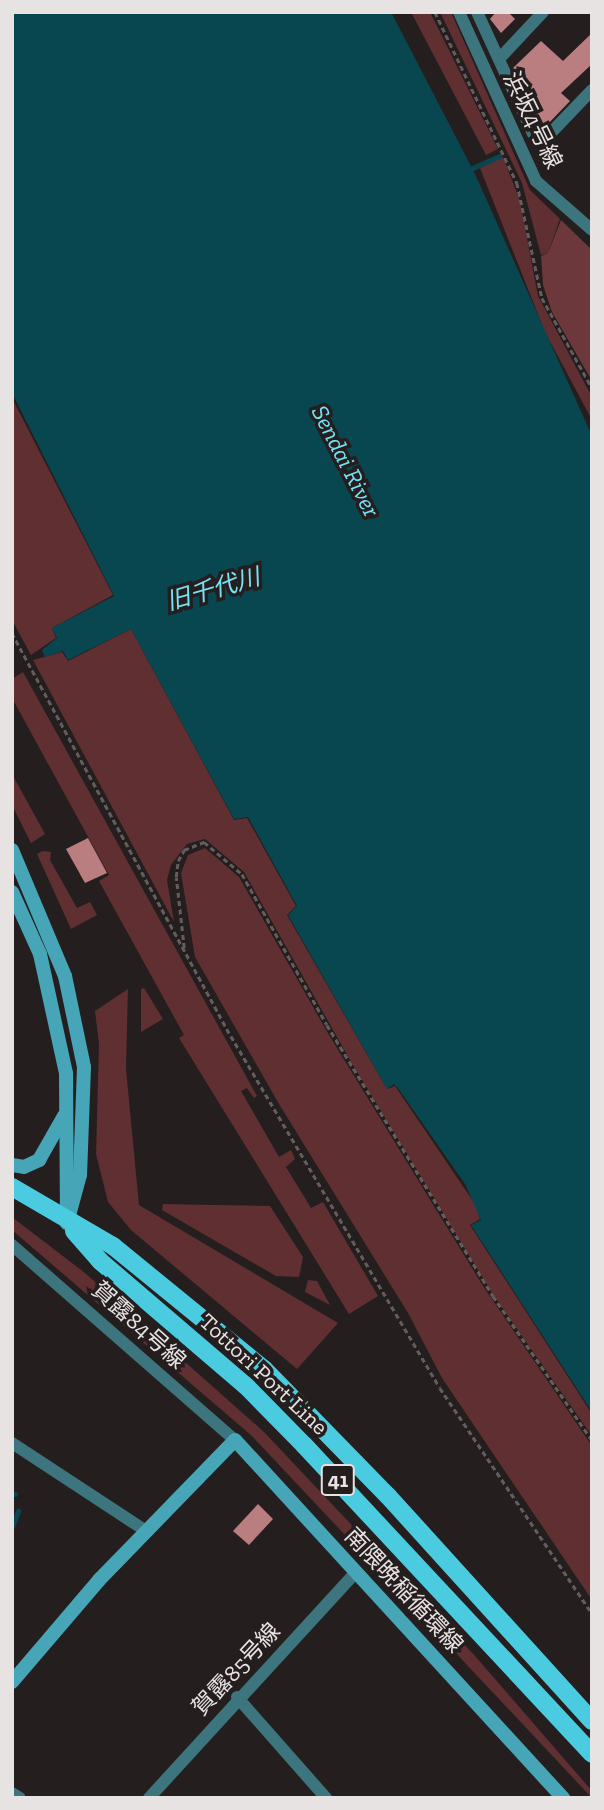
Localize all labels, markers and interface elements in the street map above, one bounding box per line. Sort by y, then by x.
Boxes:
street label: 浜坂4号線 [498,67,568,173]
water label: Sendai River [306,400,386,522]
water label: 旧千代川 [163,562,263,616]
street label: 賀露84号線 [86,1276,192,1374]
street label: Tottori Port Line [194,1307,334,1441]
road number: 41 [320,1462,356,1498]
street label: 南隈晩稲循環線 [339,1522,469,1658]
street label: 賀露85号線 [186,1617,286,1721]

